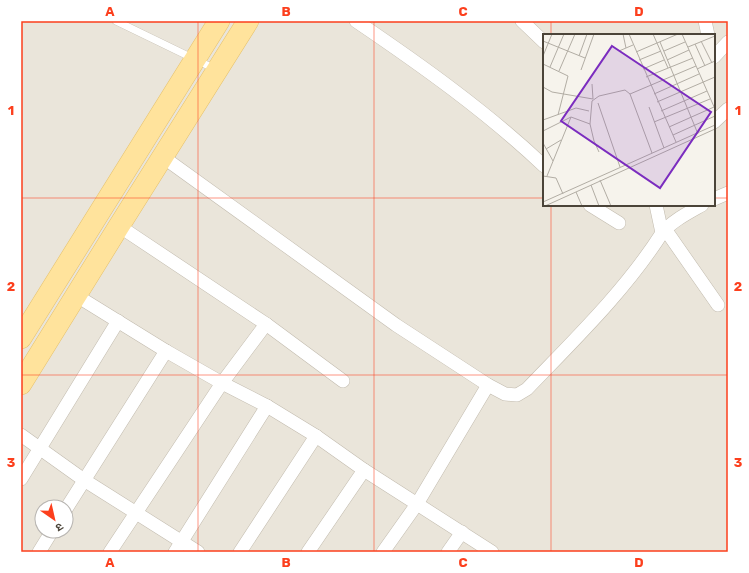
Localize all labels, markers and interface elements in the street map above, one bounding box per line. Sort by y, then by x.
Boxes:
text: A [105,4,115,19]
text: B [281,4,291,19]
text: C [458,4,468,19]
text: D [634,4,644,19]
inset map [543,34,715,206]
text: 1 [8,103,14,118]
text: 1 [735,103,741,118]
text: 2 [7,279,15,294]
text: 2 [734,279,742,294]
text: 3 [7,455,16,470]
text: 3 [734,455,743,470]
north arrow [34,499,74,539]
text: उ [53,520,66,534]
text: A [105,555,115,570]
text: B [281,555,291,570]
text: C [458,555,468,570]
text: D [634,555,644,570]

